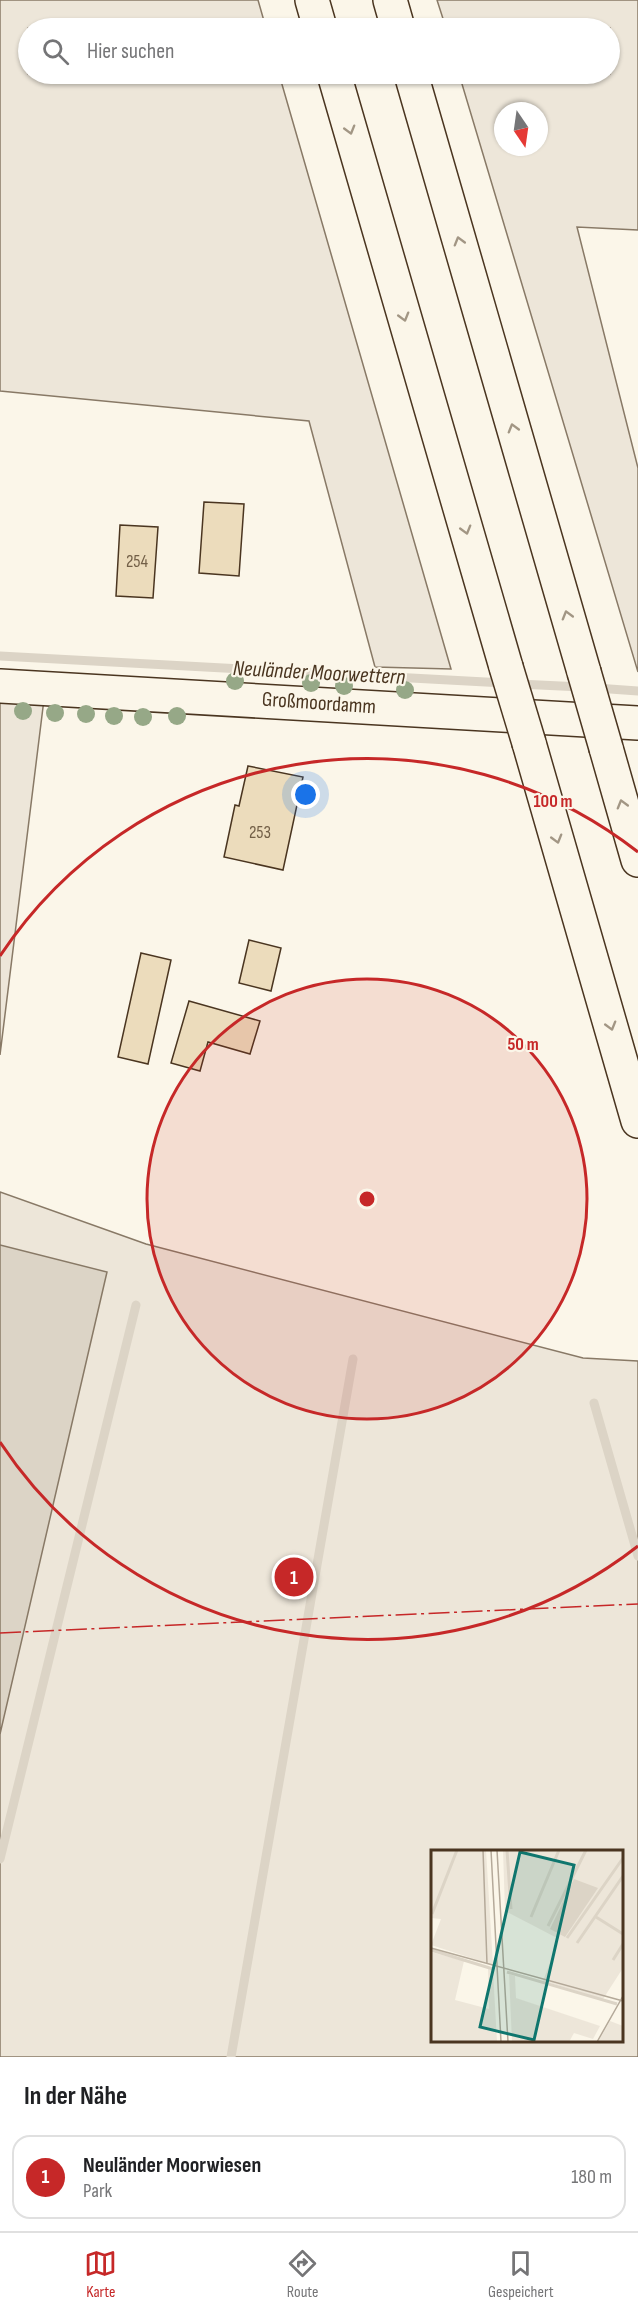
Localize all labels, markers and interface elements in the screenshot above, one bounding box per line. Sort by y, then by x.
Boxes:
search box [18,18,620,84]
icon: search [39,35,72,68]
text: Hier suchen [87,38,175,65]
north arrow [494,102,548,156]
one-way arrow [343,124,355,135]
one-way arrow [454,236,467,246]
one-way arrow [397,311,409,322]
one-way arrow [508,423,521,433]
one-way arrow [459,524,471,535]
house number: 254 [126,551,149,572]
one-way arrow [562,611,574,621]
water label: Neuländer Moorwettern [232,655,406,691]
street label: Großmoordamm [261,687,377,719]
your location [291,780,320,809]
text: 100 m [534,791,573,812]
one-way arrow [617,799,629,810]
house number: 253 [249,822,271,843]
one-way arrow [550,833,562,844]
one-way arrow [604,1021,616,1031]
text: 50 m [507,1034,539,1055]
centre of rings [357,1189,377,1209]
pin: 1 [274,1554,314,1600]
inset map [431,1850,623,2042]
text: In der Nähe [24,2081,127,2112]
text: Neuländer Moorwiesen [83,2152,261,2179]
text: 1 [42,2165,49,2189]
text: 180 m [571,2165,612,2189]
text: Park [83,2179,112,2203]
tab: Karte [84,2247,117,2302]
tab: Route [286,2247,319,2302]
tab: Gespeichert [488,2247,554,2302]

